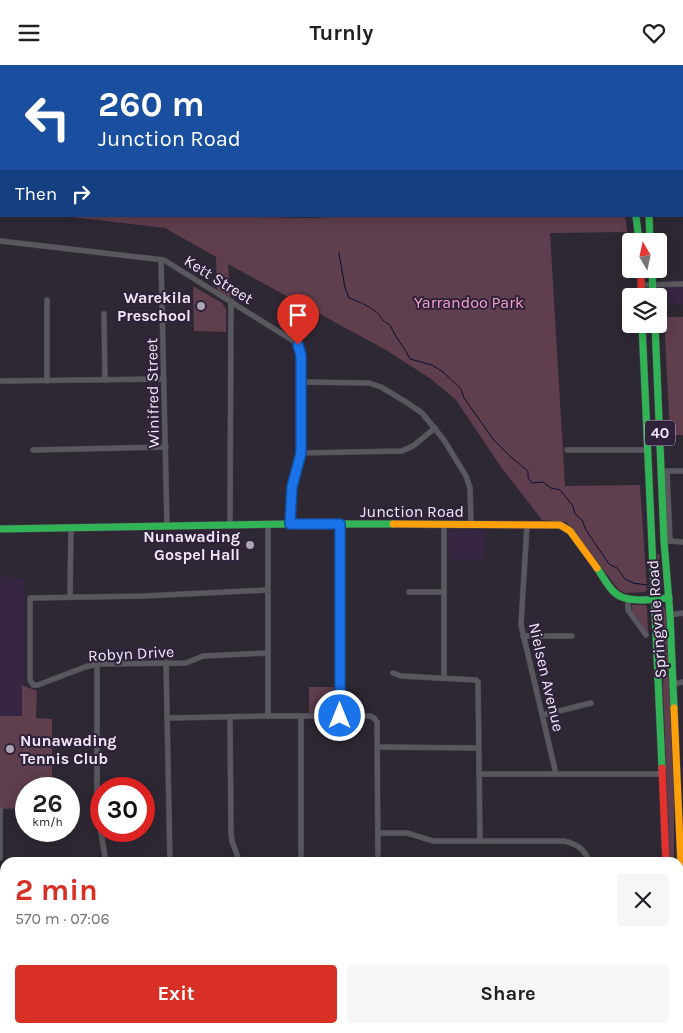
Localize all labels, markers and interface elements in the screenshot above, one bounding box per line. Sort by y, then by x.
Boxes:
icon: menu [15,19,43,47]
icon: heart [640,19,668,47]
text: Turnly [310,20,373,46]
text: 260 m [98,84,205,125]
icon: left [15,85,80,150]
text: Junction Road [98,126,241,152]
icon: right [67,180,95,208]
text: Then [15,183,57,205]
north arrow [622,233,668,277]
map controls [622,233,667,333]
street label: Kett Street [181,251,257,308]
place label: Warekila Preschool [117,288,191,325]
button: layers [622,288,667,333]
park label: Yarrandoo Park [414,293,524,312]
pin [277,294,319,345]
marker: Warekila Preschool [195,300,207,312]
icon: arrive [284,301,312,329]
street label: Winifred Street [142,338,163,448]
road number: 40 [645,421,675,445]
street label: Junction Road [360,502,464,521]
place label: Nunawading Gospel Hall [143,527,240,564]
marker: Nunawading Gospel Hall [244,539,256,551]
street label: Springvale Road [643,559,670,679]
street label: Nielsen Avenue [525,621,568,733]
street label: Robyn Drive [87,642,175,665]
position arrow [313,689,365,741]
place label: Nunawading Tennis Club [20,731,117,768]
marker: Nunawading Tennis Club [4,743,16,755]
speed limit sign: 30 [90,777,155,842]
text: 26 [32,789,63,818]
text: km/h [32,815,63,829]
text: 2 min [15,872,98,908]
button: close [617,874,669,926]
text: 570 m · 07:06 [15,909,110,928]
button: Exit [15,965,337,1023]
button: Share [347,965,669,1023]

